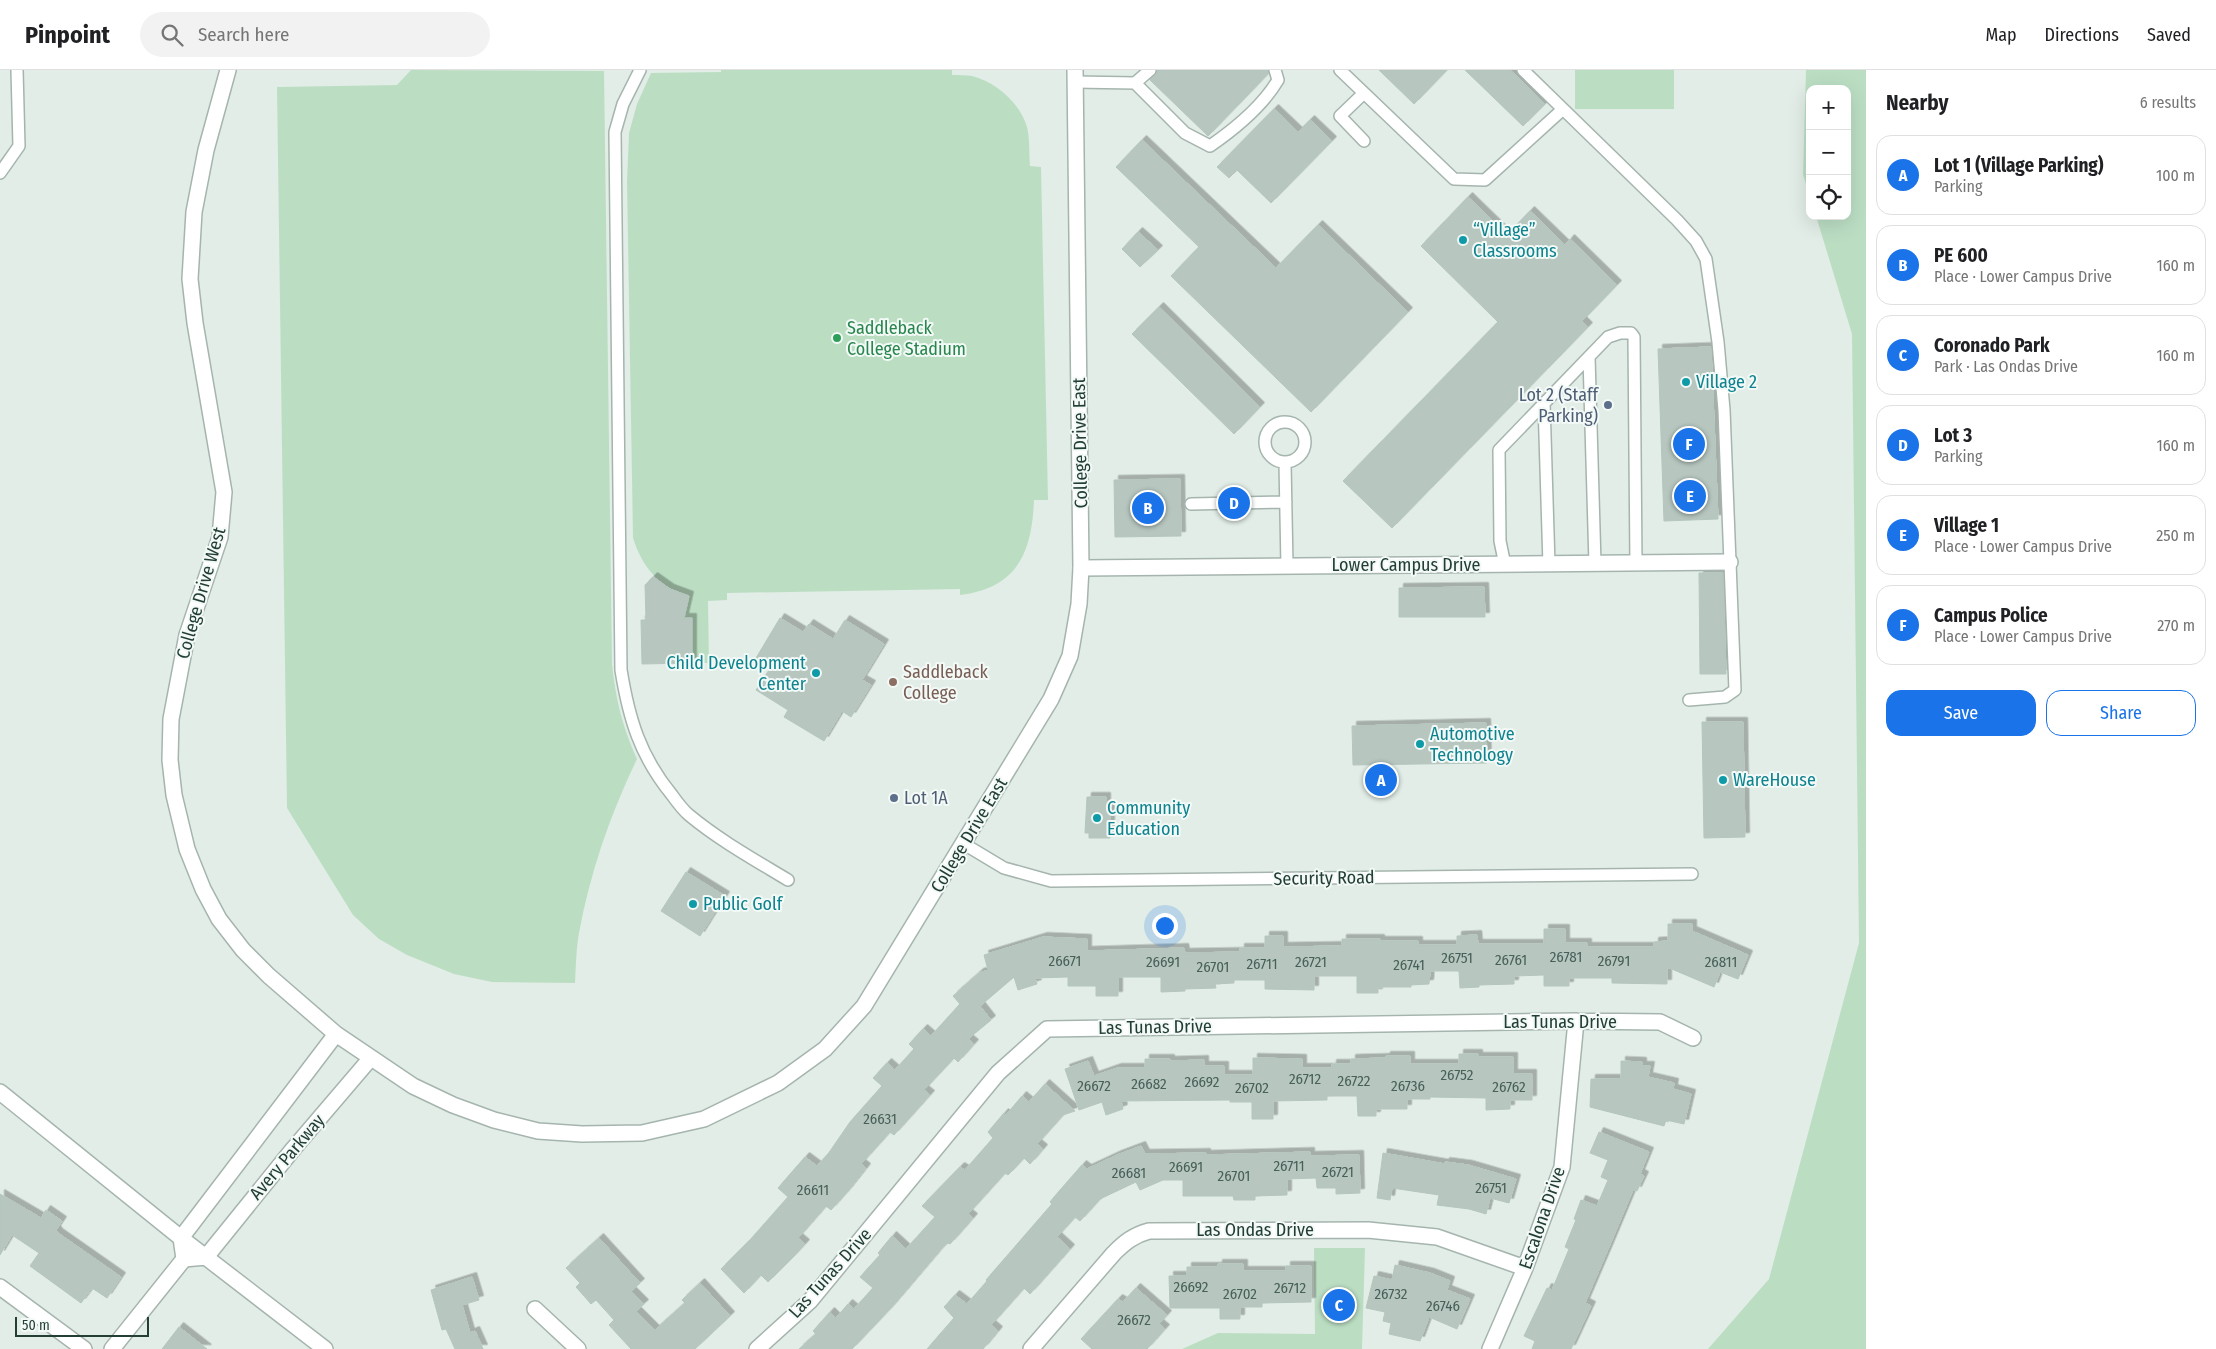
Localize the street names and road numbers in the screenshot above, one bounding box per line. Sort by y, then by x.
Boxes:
street label: College Drive East [1068,377,1092,509]
street label: College Drive West [172,525,230,661]
street label: Lower Campus Drive [1332,554,1481,576]
street label: College Drive East [926,773,1012,897]
street label: Security Road [1273,866,1375,890]
street label: Las Tunas Drive [1503,1011,1617,1033]
street label: Las Tunas Drive [1098,1015,1212,1039]
street label: Avery Parkway [245,1110,329,1204]
street label: Escalona Drive [1514,1164,1570,1272]
street label: Las Ondas Drive [1196,1219,1314,1241]
street label: Las Tunas Drive [784,1223,876,1323]

